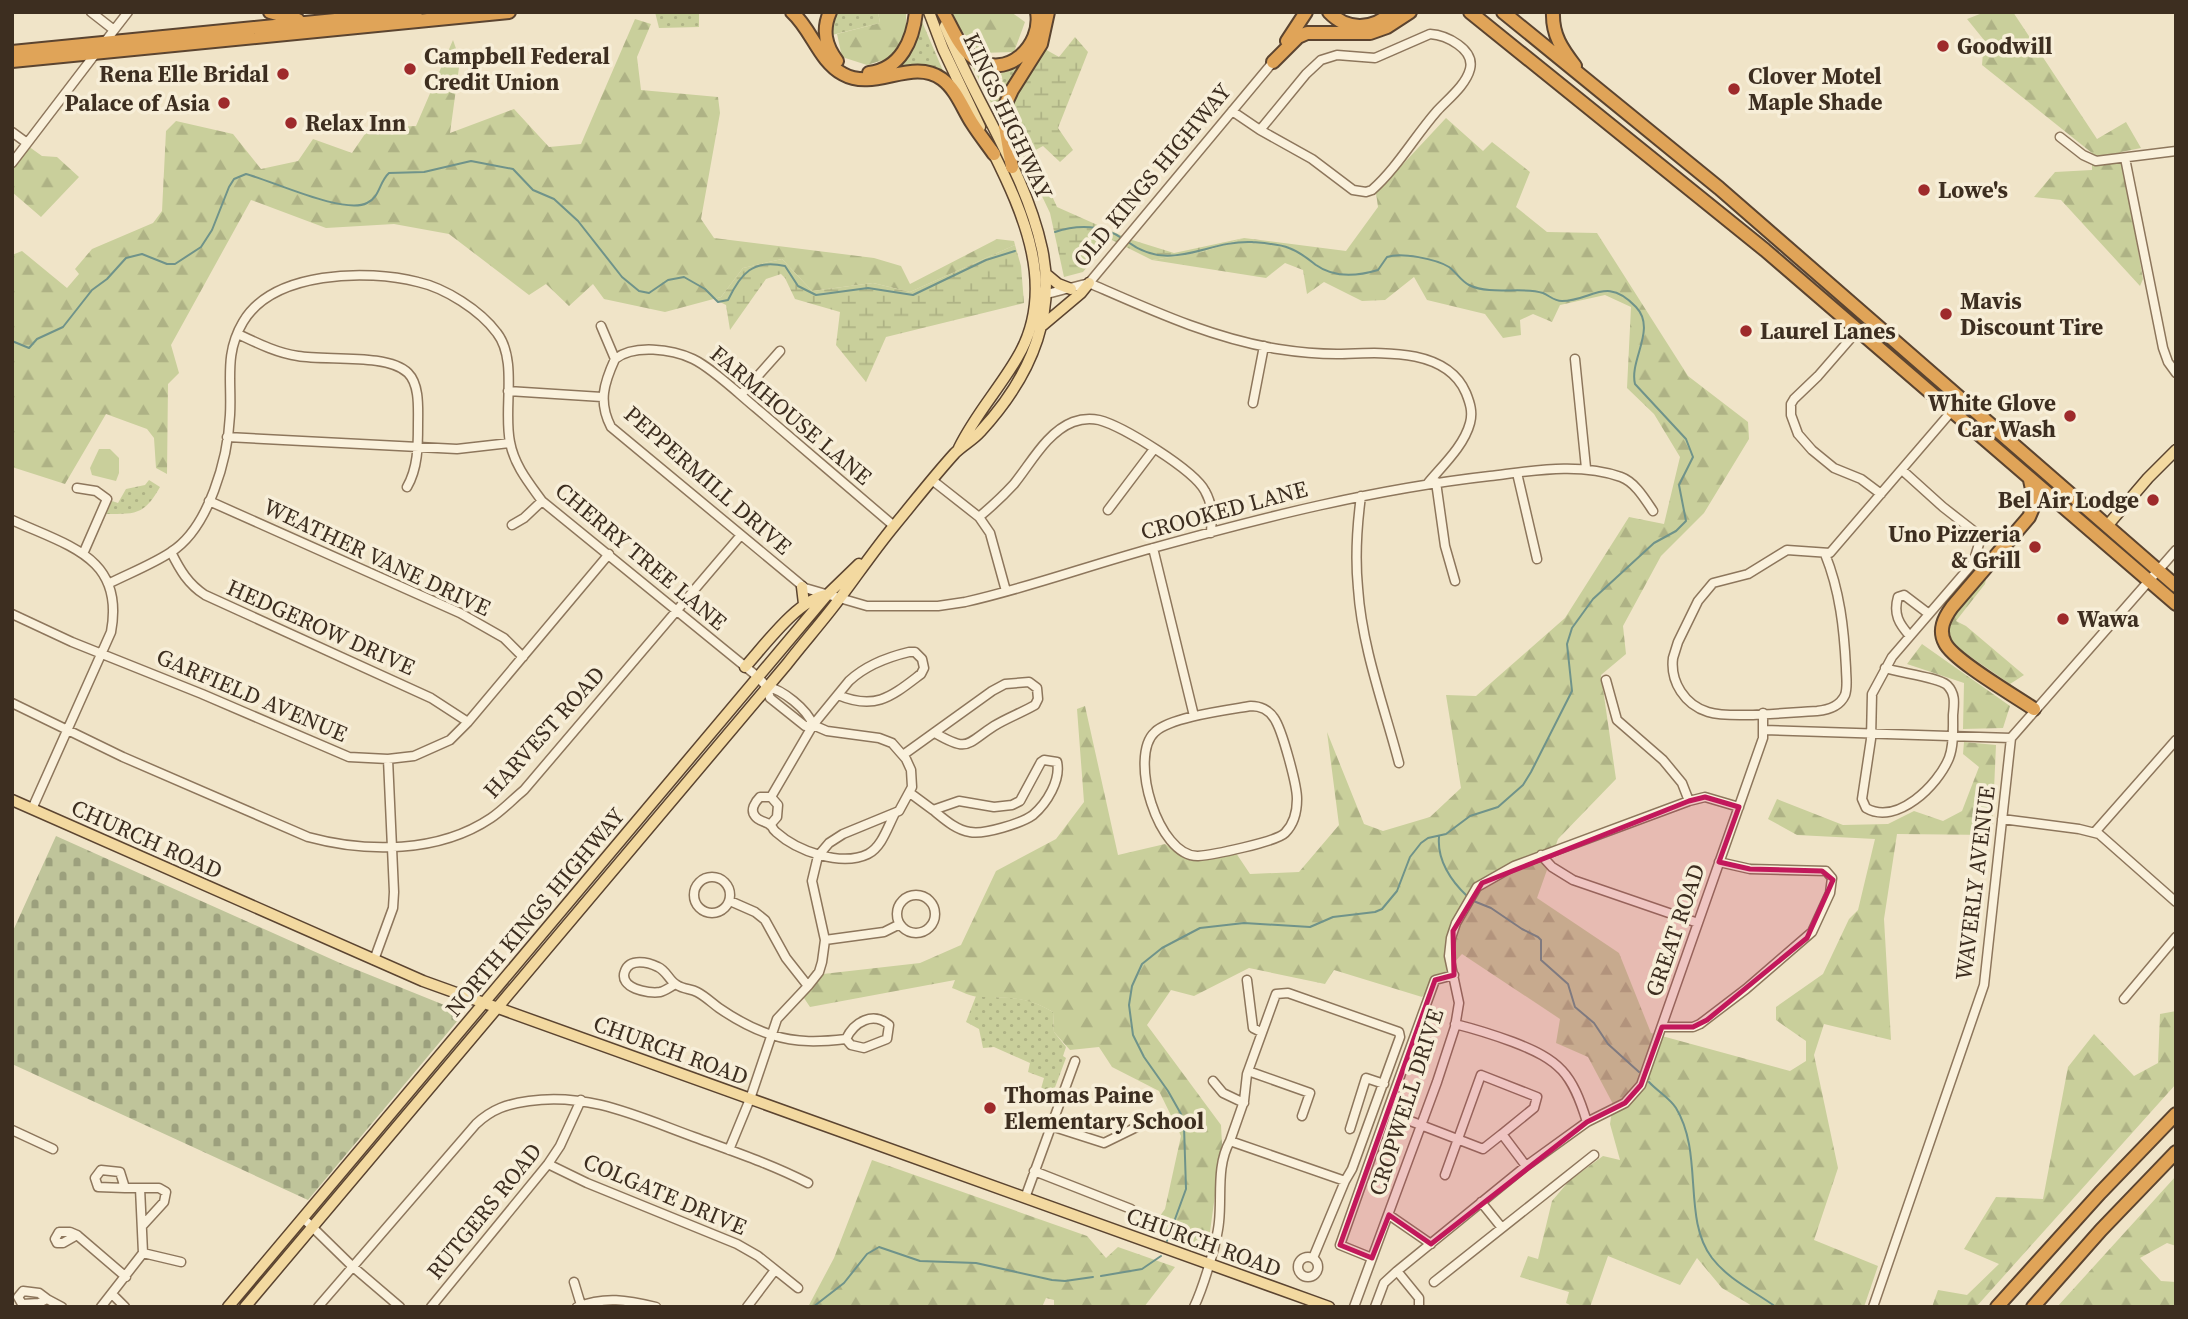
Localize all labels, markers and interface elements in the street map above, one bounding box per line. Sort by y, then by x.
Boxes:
street label: KINGS HIGHWAY [955,28,1061,205]
place label: Goodwill [1957,30,2053,62]
marker: Goodwill [1935,38,1951,54]
place label: Campbell Federal Credit Union [424,40,610,98]
place label: Rena Elle Bridal [99,58,269,90]
place label: Clover Motel Maple Shade [1748,60,1882,118]
marker: Campbell Federal Credit Union [402,61,418,77]
marker: Rena Elle Bridal [275,66,291,82]
street label: OLD KINGS HIGHWAY [1066,76,1239,274]
marker: Clover Motel Maple Shade [1726,81,1742,97]
place label: Palace of Asia [64,87,211,119]
marker: Palace of Asia [216,95,232,111]
place label: Relax Inn [305,107,406,139]
marker: Relax Inn [283,115,299,131]
place label: Lowe's [1938,174,2008,206]
marker: Lowe's [1916,182,1932,198]
place label: Mavis Discount Tire [1960,285,2103,343]
marker: Mavis Discount Tire [1938,306,1954,322]
place label: Laurel Lanes [1760,315,1896,347]
marker: Laurel Lanes [1738,323,1754,339]
street label: FARMHOUSE LANE [703,338,879,492]
place label: White Glove Car Wash [1928,387,2056,445]
street label: PEPPERMILL DRIVE [617,398,799,562]
marker: White Glove Car Wash [2062,408,2078,424]
street label: CROOKED LANE [1137,472,1311,548]
street label: CHERRY TREE LANE [548,475,734,638]
place label: Bel Air Lodge [1998,484,2139,516]
street label: WEATHER VANE DRIVE [258,490,496,624]
marker: Bel Air Lodge [2145,492,2161,508]
place label: Uno Pizzeria & Grill [1888,518,2022,576]
marker: Uno Pizzeria & Grill [2027,539,2043,555]
street label: HEDGEROW DRIVE [222,571,420,683]
place label: Wawa [2077,603,2140,635]
marker: Wawa [2055,611,2071,627]
street label: GARFIELD AVENUE [152,640,353,750]
street label: HARVEST ROAD [476,659,612,805]
street label: WAVERLY AVENUE [1947,784,2003,982]
street label: CHURCH ROAD [66,791,228,887]
street label: NORTH KINGS HIGHWAY [438,800,632,1023]
street label: GREAT ROAD [1637,859,1713,1001]
street label: CROPWELL DRIVE [1361,1004,1451,1200]
street label: CHURCH ROAD [589,1007,753,1093]
place label: Thomas Paine Elementary School [1004,1079,1204,1137]
marker: Thomas Paine Elementary School [982,1100,998,1116]
street label: RUTGERS ROAD [419,1136,549,1286]
street label: COLGATE DRIVE [578,1145,752,1243]
street label: CHURCH ROAD [1122,1199,1286,1285]

